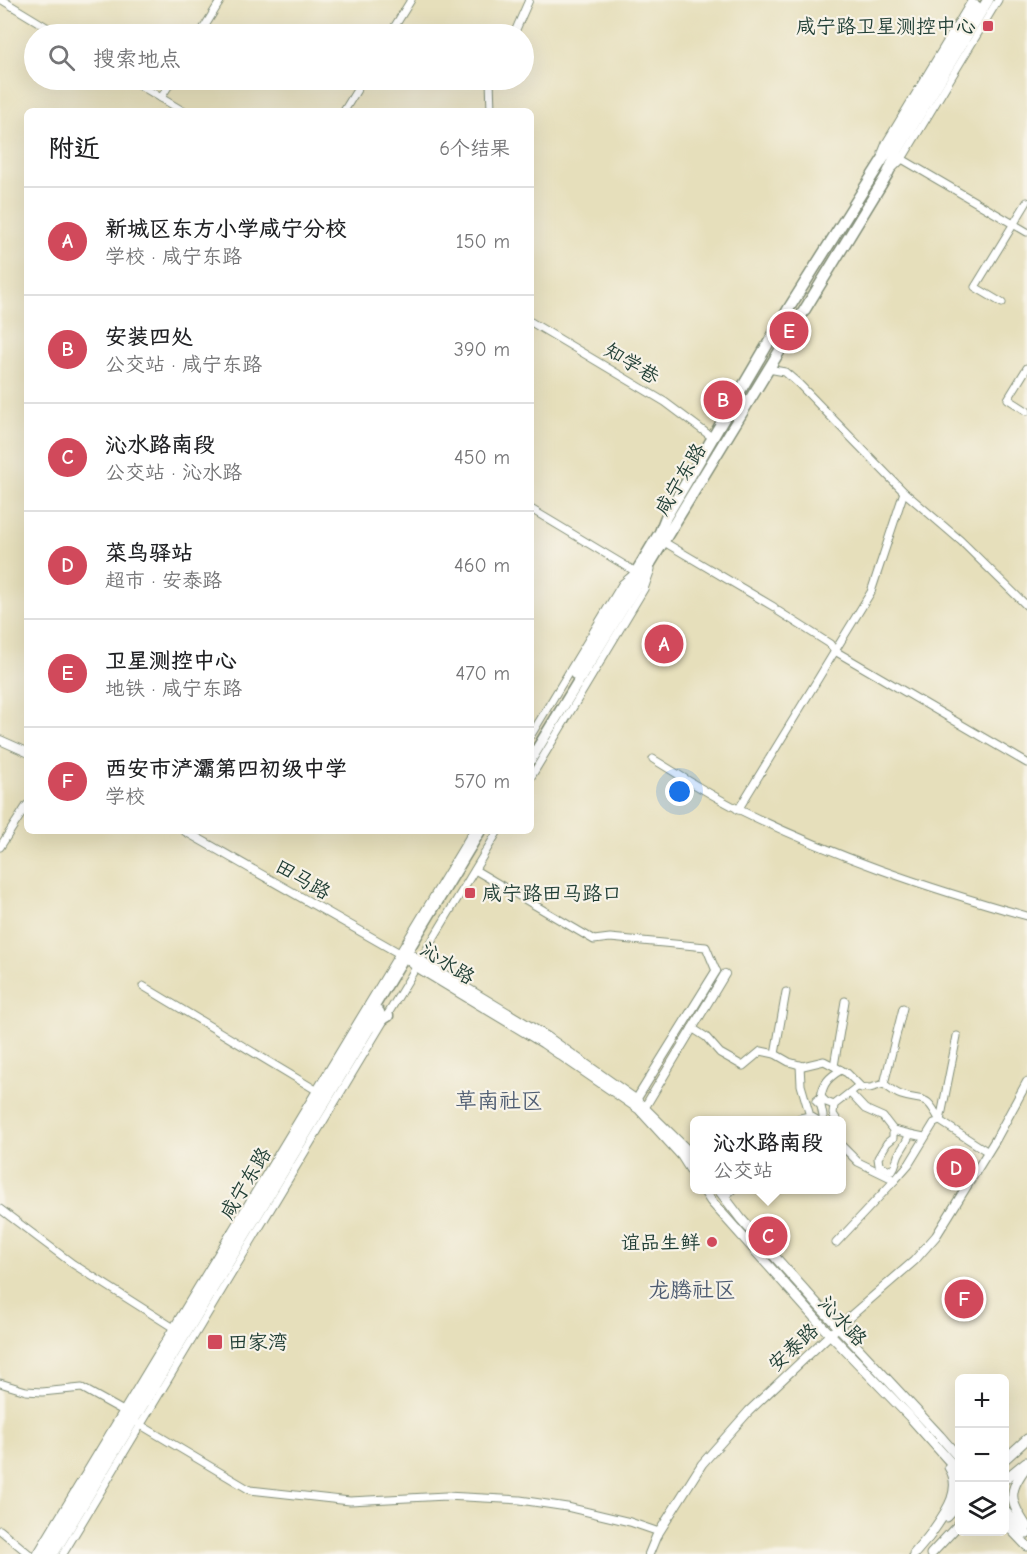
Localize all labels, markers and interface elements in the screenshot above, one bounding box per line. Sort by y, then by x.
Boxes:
place label: 咸宁路卫星测控中心 [796,15,976,38]
marker: 咸宁路卫星测控中心 [981,19,995,33]
search box [24,24,534,90]
icon: search [45,41,78,74]
text: 搜索地点 [93,46,181,72]
text: 附近 [48,134,100,164]
text: 6个结果 [439,137,510,160]
text: 新城区东方小学咸宁分校 [105,216,347,242]
text: A [62,230,73,253]
text: 150 m [456,230,510,253]
text: 学校 · 咸宁东路 [105,245,242,268]
pin: E [770,308,808,354]
text: 安装四处 [105,324,193,350]
text: B [61,338,74,361]
text: 390 m [454,338,510,361]
street label: 知学巷 [600,338,664,389]
text: 公交站 · 咸宁东路 [105,353,262,376]
pin: B [704,378,742,422]
text: 沁水路南段 [105,432,215,458]
street label: 咸宁东路 [650,438,711,519]
text: C [61,446,74,469]
text: 450 m [454,446,510,469]
text: 公交站 · 沁水路 [105,461,242,484]
text: 菜鸟驿站 [105,540,193,566]
text: D [61,554,74,577]
text: 460 m [454,554,510,577]
text: 超市 · 安泰路 [105,569,222,592]
pin: A [644,622,684,666]
text: 卫星测控中心 [105,648,237,674]
text: E [62,662,73,685]
text: 470 m [455,662,510,685]
text: 地铁 · 咸宁东路 [105,677,242,700]
text: 西安市浐灞第四初级中学 [105,756,347,782]
text: F [62,770,73,793]
text: 570 m [454,770,510,793]
your location [665,777,694,806]
text: 学校 [105,785,145,808]
street label: 田马路 [271,854,335,905]
place label: 咸宁路田马路口 [482,882,622,905]
marker: 咸宁路田马路口 [463,886,477,900]
street label: 沁水路 [416,937,480,990]
district label: 草南社区 [455,1088,543,1114]
popup [690,1116,846,1194]
text: 沁水路南段 [713,1130,823,1156]
street label: 咸宁东路 [215,1142,276,1223]
pin: D [936,1146,976,1190]
text: 公交站 [713,1159,773,1182]
pin: C [748,1214,788,1258]
place label: 谊品生鲜 [620,1231,700,1254]
marker: 谊品生鲜 [705,1235,719,1249]
pin: F [944,1276,984,1322]
district label: 龙腾社区 [648,1277,736,1303]
street label: 沁水路 [814,1292,872,1352]
street label: 安泰路 [764,1318,824,1376]
place label: 田家湾 [228,1331,288,1354]
marker: 田家湾 [206,1333,224,1351]
map controls [955,1374,1009,1536]
button: + [955,1374,1009,1428]
button: − [955,1428,1009,1482]
button: layers [955,1482,1009,1536]

